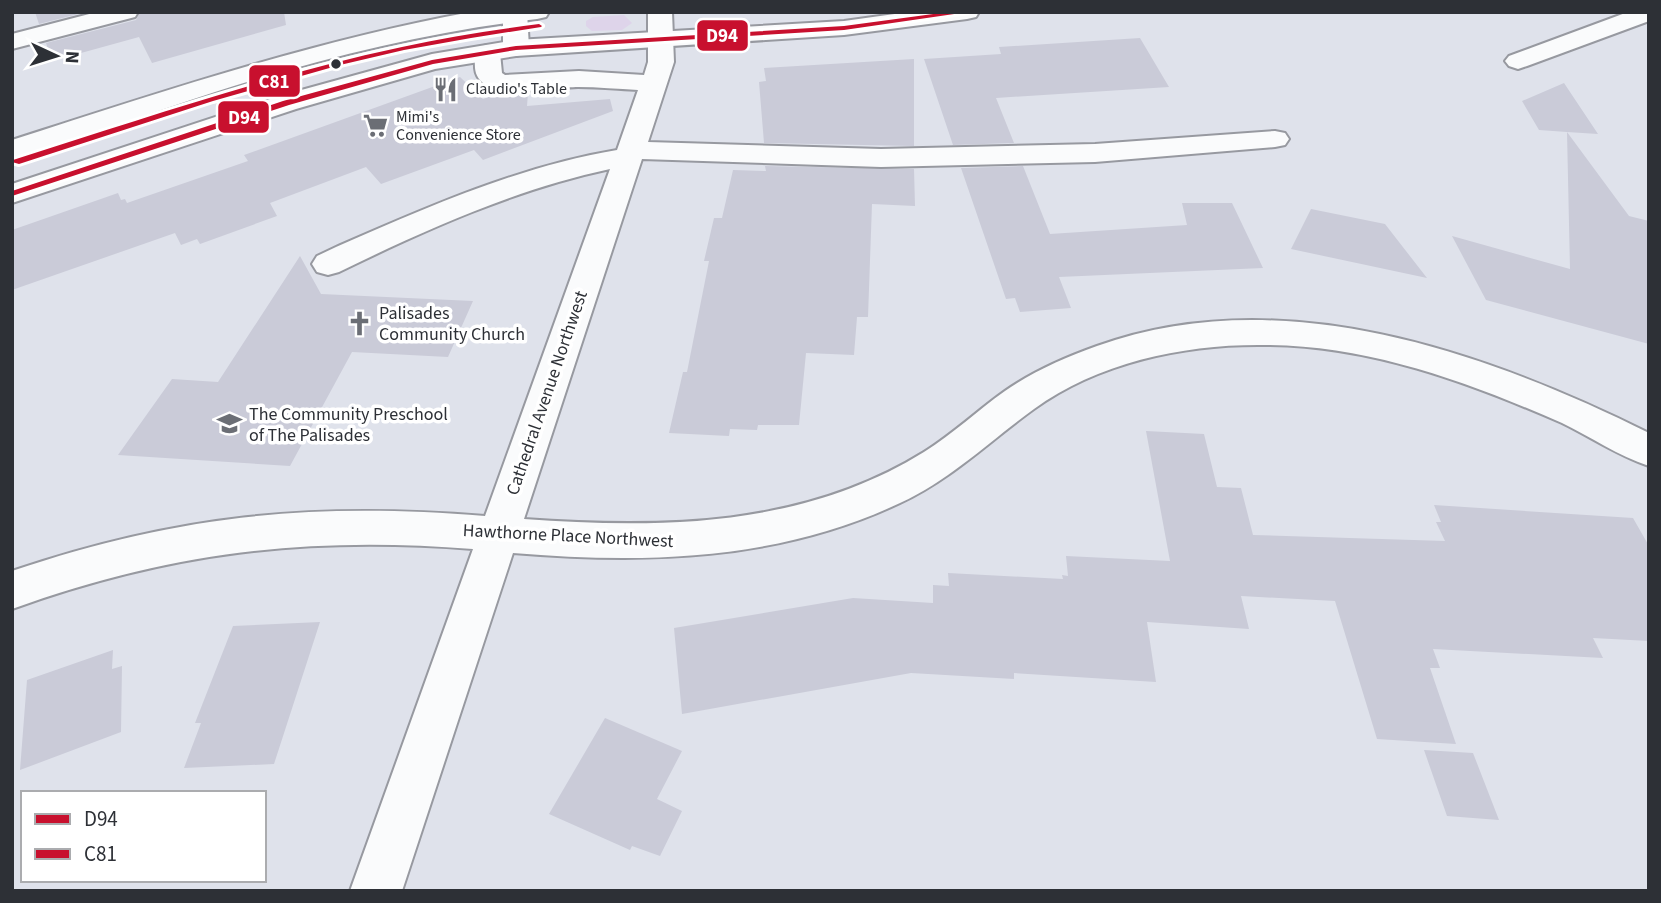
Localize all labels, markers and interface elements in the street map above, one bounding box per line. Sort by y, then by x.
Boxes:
line badge: D94 [696,19,749,52]
north arrow [21,21,91,91]
text: D94 [706,23,738,50]
text: N [58,50,85,64]
unlabelled marker [329,57,343,71]
line badge: C81 [248,64,301,98]
text: C81 [258,69,290,96]
restaurant icon: Claudio's Table [432,75,460,103]
place label: Claudio's Table [466,78,567,100]
line badge: D94 [217,100,270,134]
text: D94 [228,105,260,132]
place label: Mimi's Convenience Store [396,106,521,146]
supermarket icon: Mimi's Convenience Store [362,112,390,140]
street label: Cathedral Avenue Northwest [500,287,594,499]
place label: Palisades Community Church [379,301,525,347]
church icon: Palisades Community Church [345,309,373,337]
place label: The Community Preschool of The Palisades [249,402,448,448]
school or university icon: The Community Preschool of The Palisades [215,410,243,438]
street label: Hawthorne Place Northwest [462,518,674,554]
legend [21,791,266,882]
text: D94 [84,804,118,834]
text: C81 [84,839,117,869]

